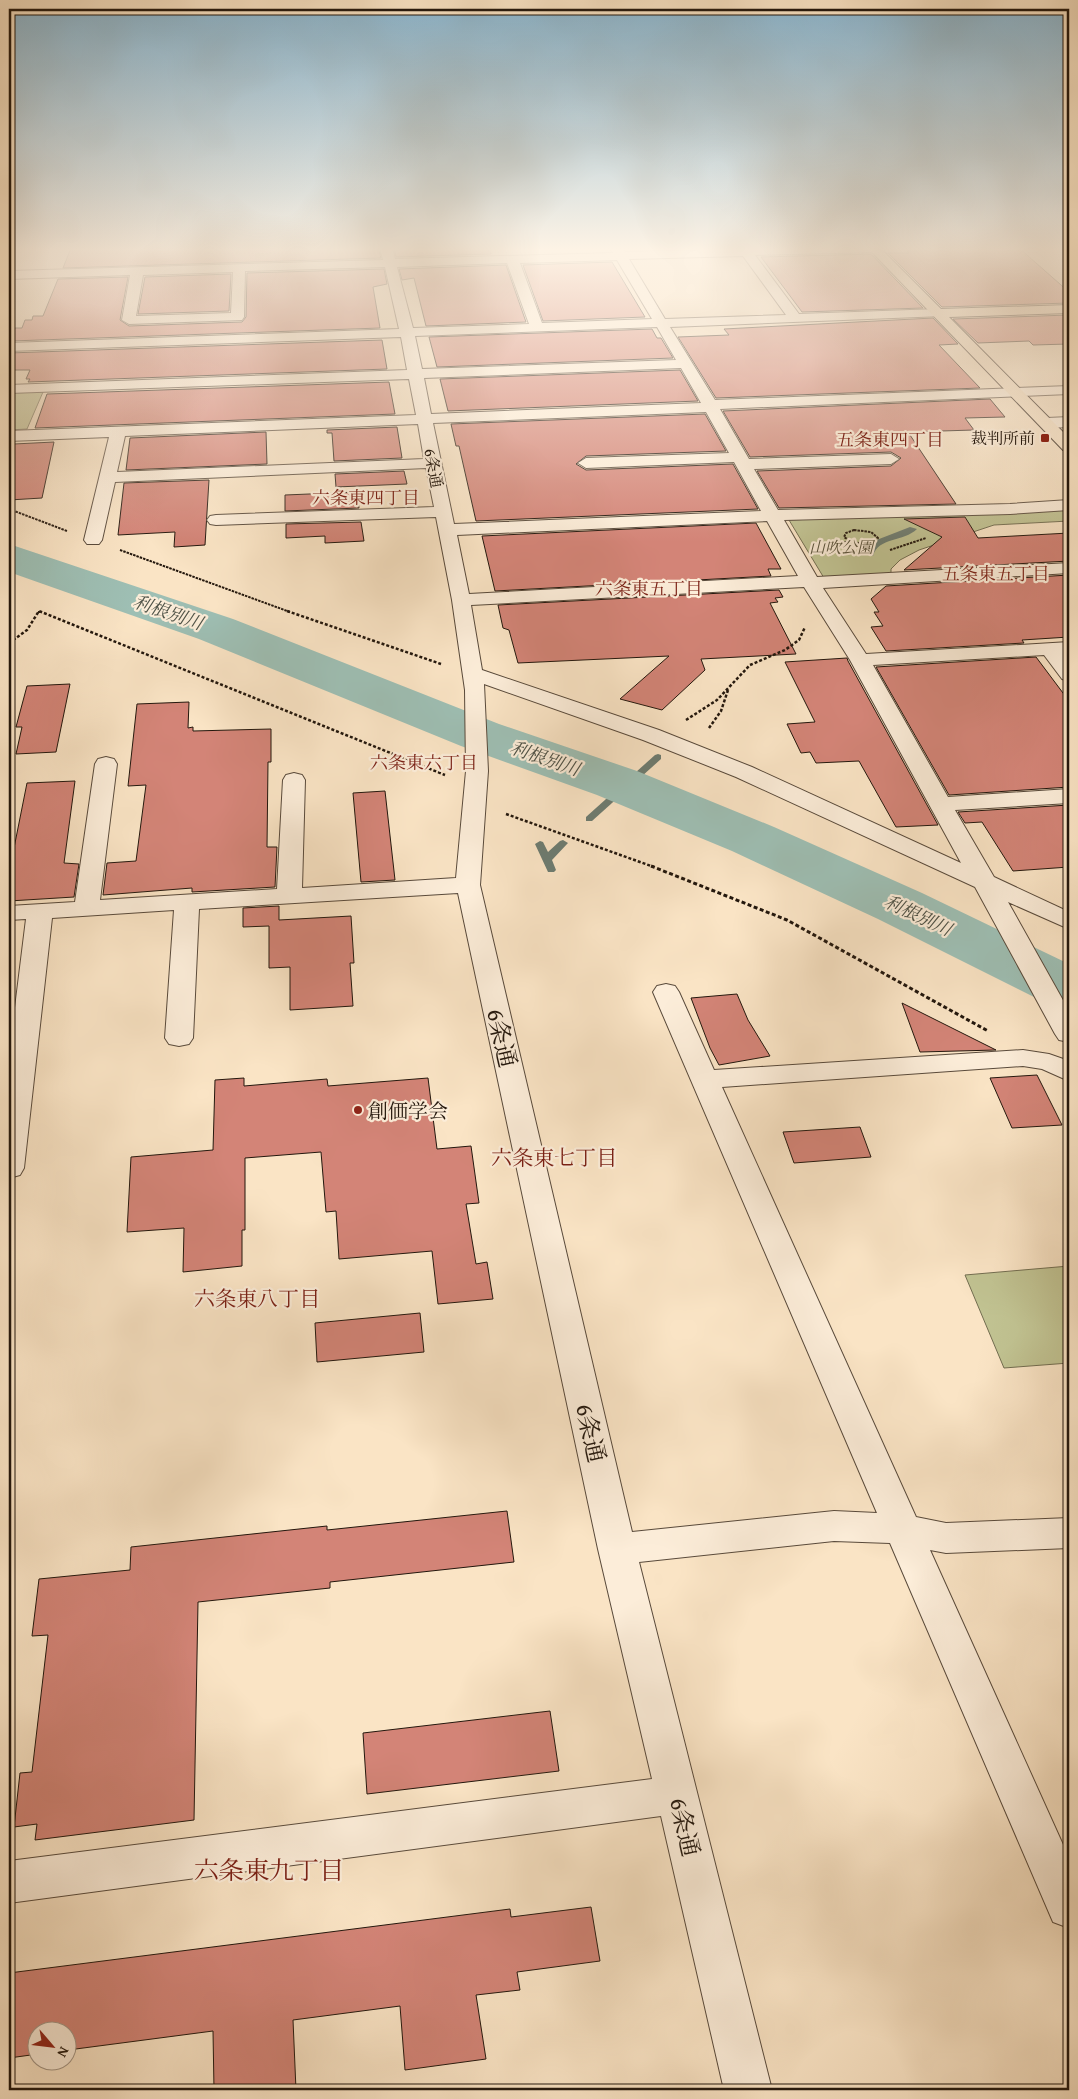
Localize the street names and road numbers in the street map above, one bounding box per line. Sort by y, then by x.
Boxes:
street label: 6条通 [418,446,450,490]
street label: 6条通 [478,1005,526,1071]
street label: 6条通 [567,1400,615,1466]
street label: 6条通 [661,1794,709,1860]

